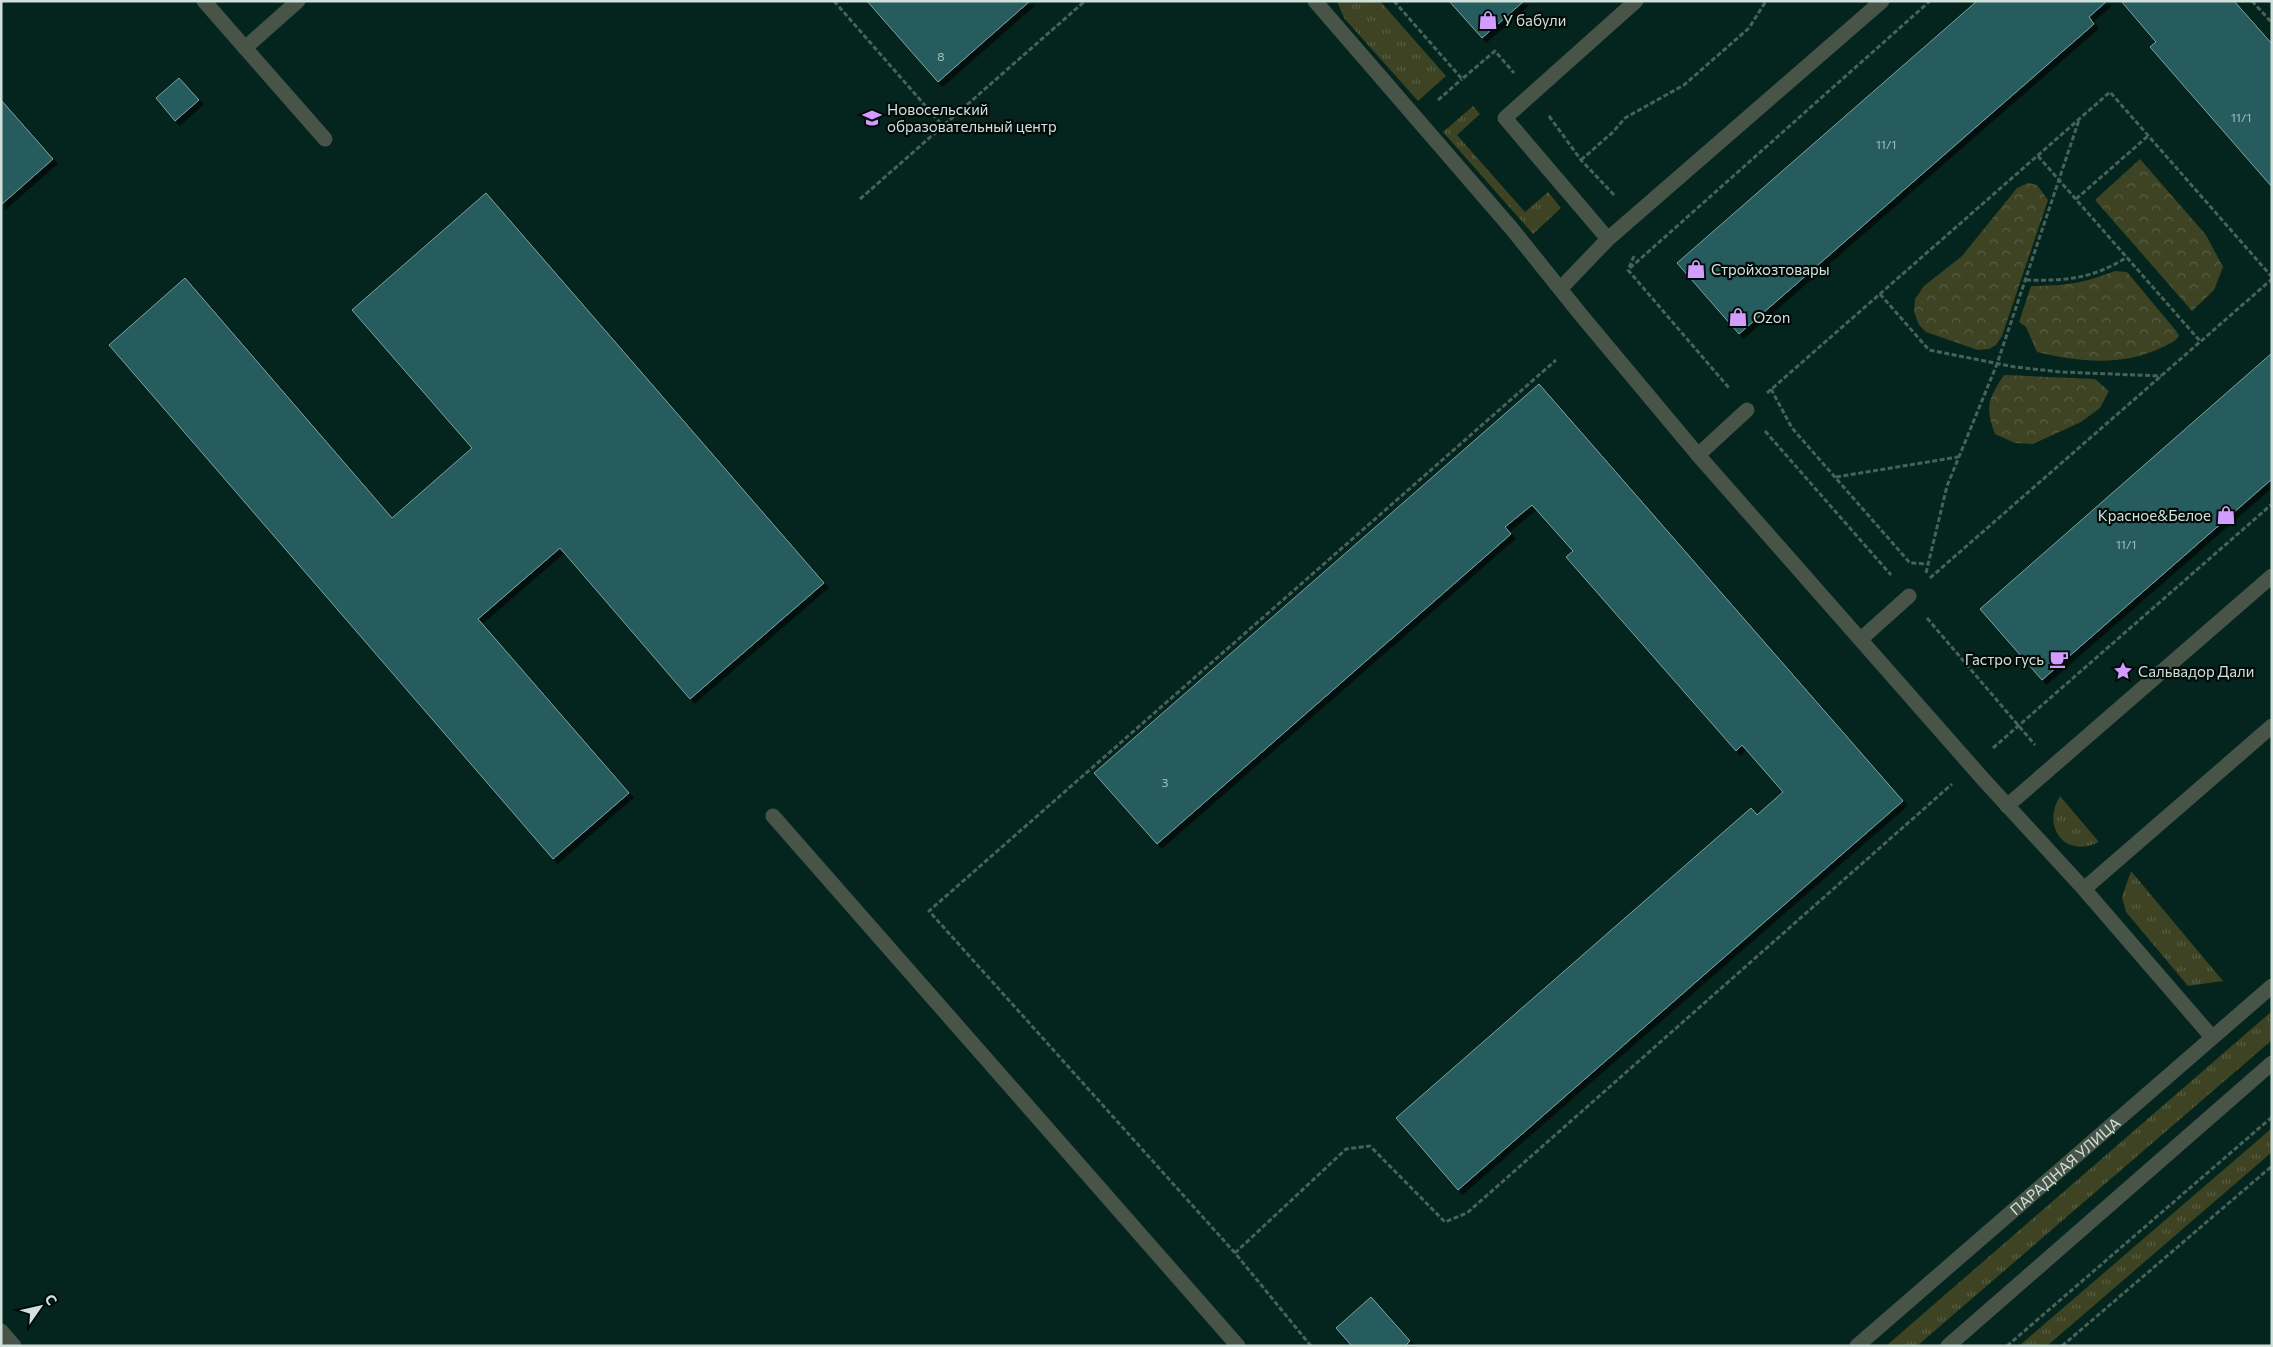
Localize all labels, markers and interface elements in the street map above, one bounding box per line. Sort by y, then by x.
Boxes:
shop icon: У бабули [1477,9,1499,31]
place label: У бабули [1503,11,1566,29]
house number: 8 [937,49,945,63]
place label: Новосельский образовательный центр [887,100,1057,135]
school or university icon: Новосельский образовательный центр [861,107,883,129]
house number: 11/1 [2231,110,2251,124]
house number: 11/1 [1876,137,1896,151]
shop icon: Стройхозтовары [1685,258,1707,280]
place label: Стройхозтовары [1711,260,1830,278]
shop icon: Ozon [1727,306,1749,328]
place label: Ozon [1753,308,1790,326]
shop icon: Красное&Белое [2215,504,2237,526]
place label: Красное&Белое [2098,506,2211,524]
house number: 11/1 [2116,537,2136,551]
cafe icon: Гастро гусь [2048,648,2070,670]
place label: Гастро гусь [1965,650,2044,668]
place icon: Сальвадор Дали [2112,660,2134,682]
place label: Сальвадор Дали [2138,662,2254,680]
house number: 3 [1162,775,1169,789]
street label: ПАРАДНАЯ УЛИЦА [2006,1113,2124,1218]
north arrow [15,1282,65,1332]
text: С [41,1291,61,1308]

